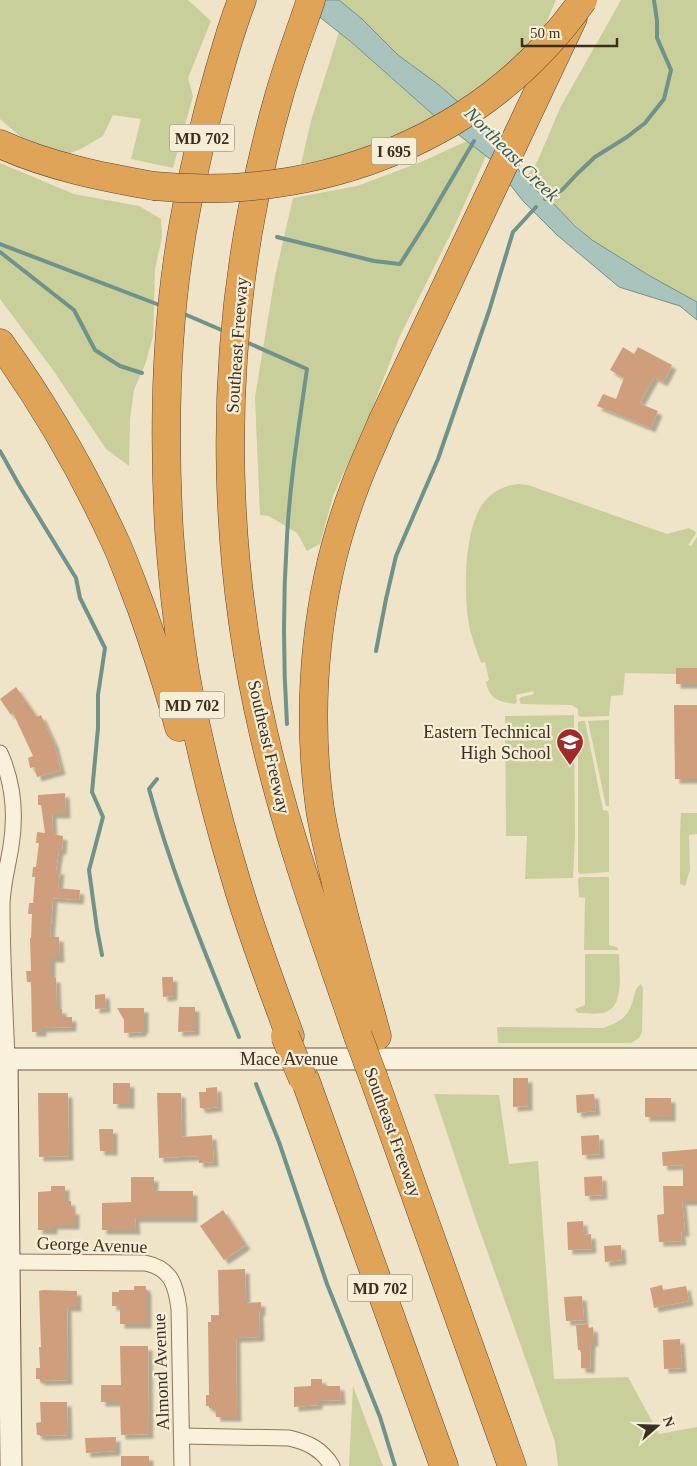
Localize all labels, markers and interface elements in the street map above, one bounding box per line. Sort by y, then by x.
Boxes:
scale bar [522,15,617,47]
text: 50 m [530,25,561,41]
water label: Northeast Creek [460,102,564,206]
road number: MD 702 [170,125,234,152]
road number: I 695 [372,138,416,164]
street label: Southeast Freeway [222,276,252,414]
street label: Southeast Freeway [244,678,294,816]
road number: MD 702 [160,692,224,718]
place label: Eastern Technical High School [423,722,551,763]
school or university icon: Eastern Technical High School [555,727,585,766]
street label: Mace Avenue [240,1049,338,1069]
street label: Southeast Freeway [360,1064,426,1200]
street label: George Avenue [36,1233,148,1257]
road number: MD 702 [348,1275,412,1302]
street label: Almond Avenue [149,1313,173,1431]
north arrow [632,1401,682,1451]
text: N [660,1414,678,1429]

